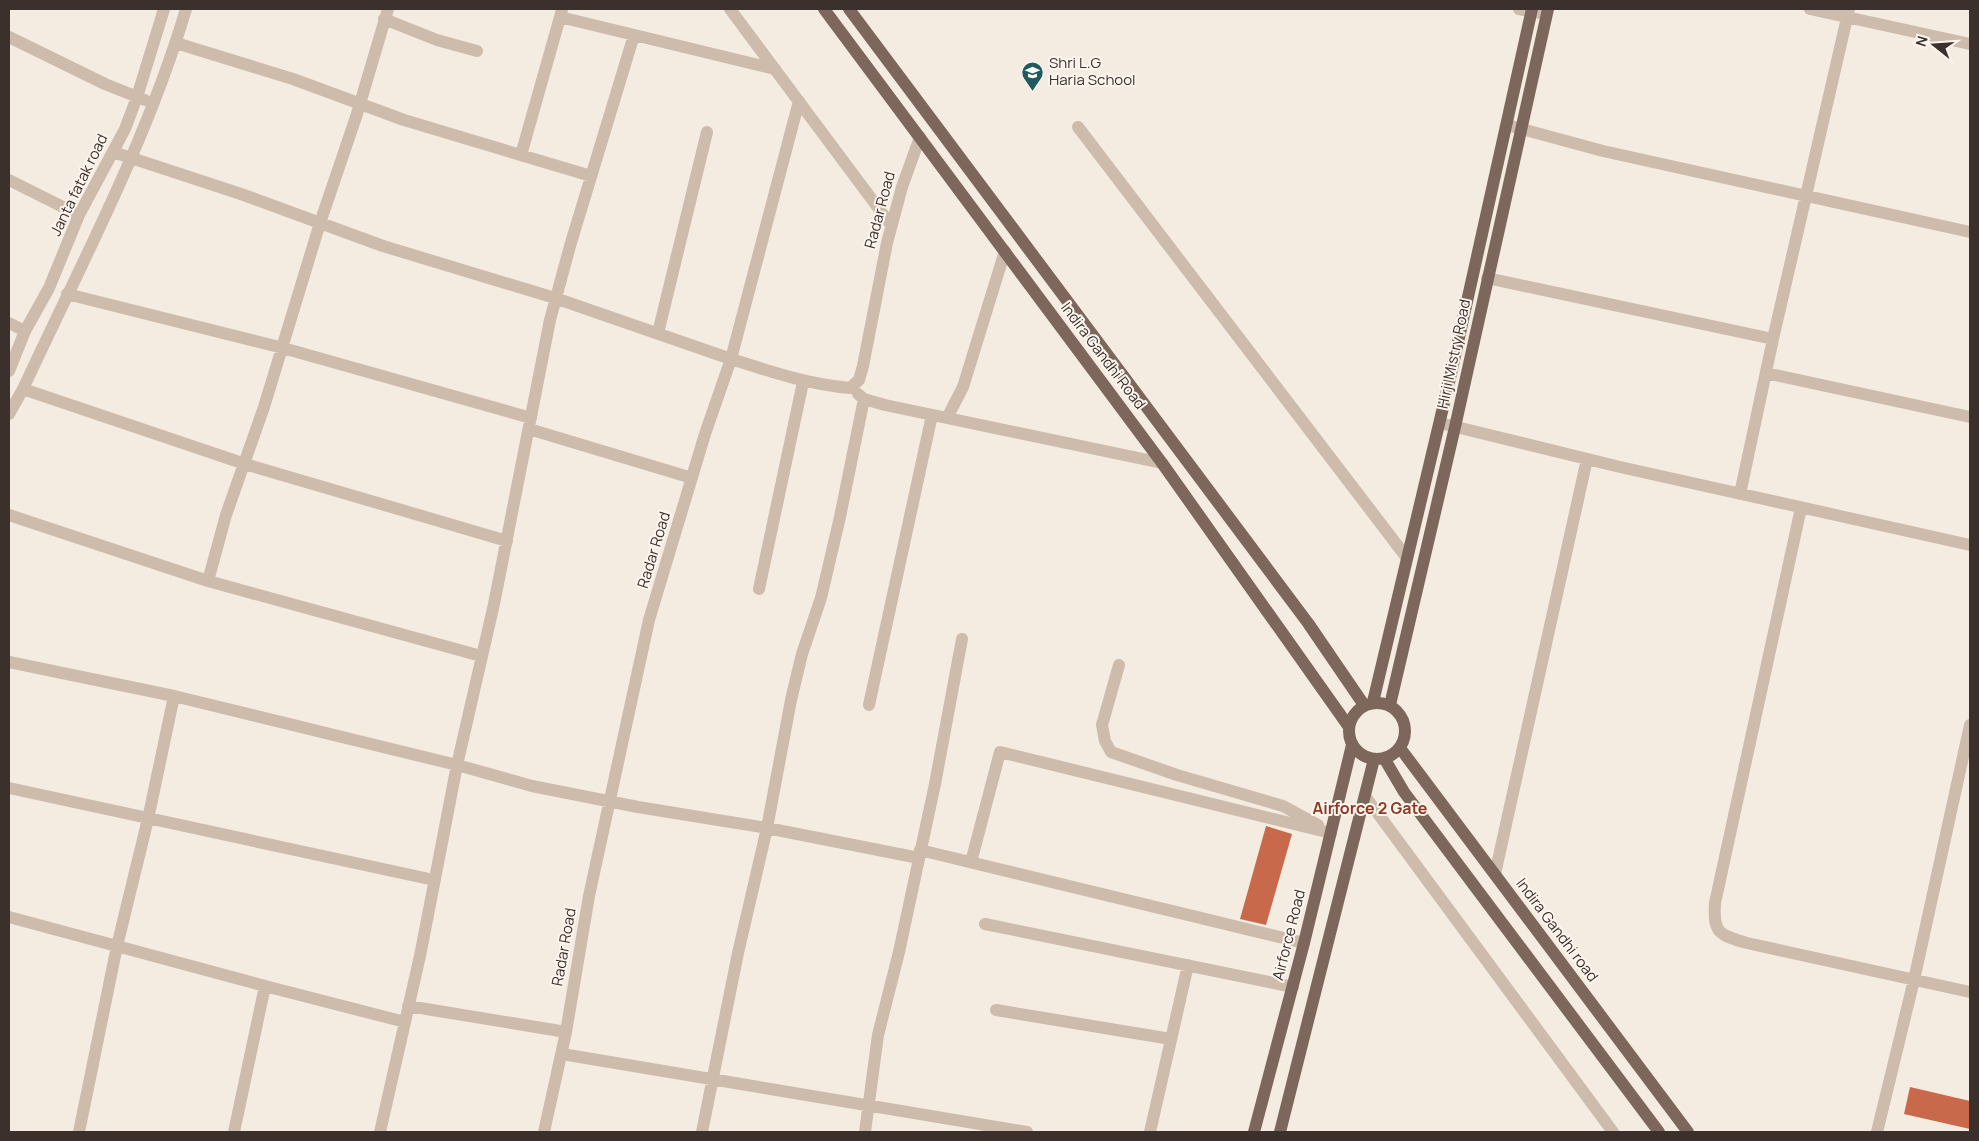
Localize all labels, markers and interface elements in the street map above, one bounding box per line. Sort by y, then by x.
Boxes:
north arrow [1909,20,1959,70]
text: N [1911,33,1932,49]
place label: Shri L.G Haria School [1049,52,1136,90]
school or university icon: Shri L.G Haria School [1021,60,1045,91]
street label: Janta fatak road [45,130,112,239]
street label: Radar Road [859,169,900,251]
street label: Hirji Mistry Road [1432,297,1475,410]
street label: Indira Gandhi Road [1056,298,1151,413]
street label: Radar Road [632,509,675,591]
district label: Airforce 2 Gate [1312,797,1428,819]
street label: Indira Gandhi road [1512,874,1603,986]
street label: Airforce Road [1267,887,1310,983]
street label: Radar Road [546,906,581,988]

